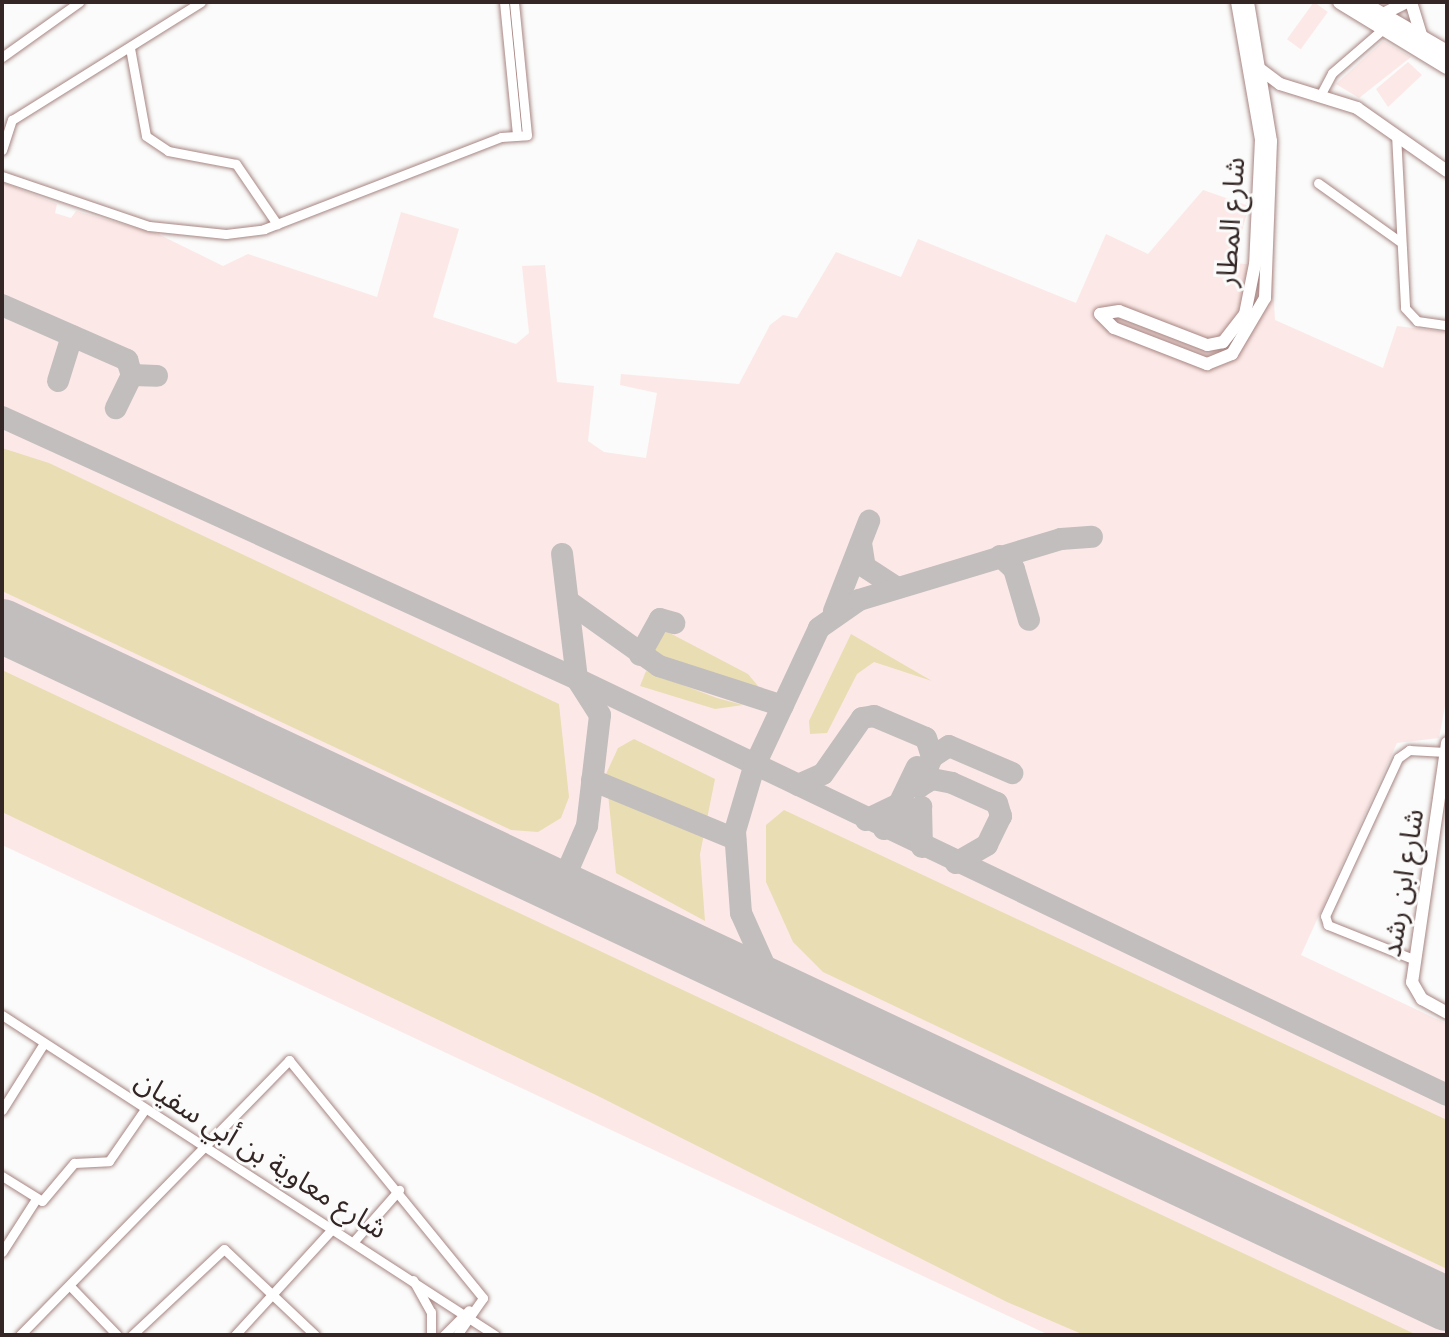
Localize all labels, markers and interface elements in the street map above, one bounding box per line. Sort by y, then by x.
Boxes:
street label: شارع المطار [1210,156,1252,288]
street label: شارع ابن رشد [1375,807,1431,959]
street label: شارع معاوية بن أبي سفيان [129,1064,393,1246]

